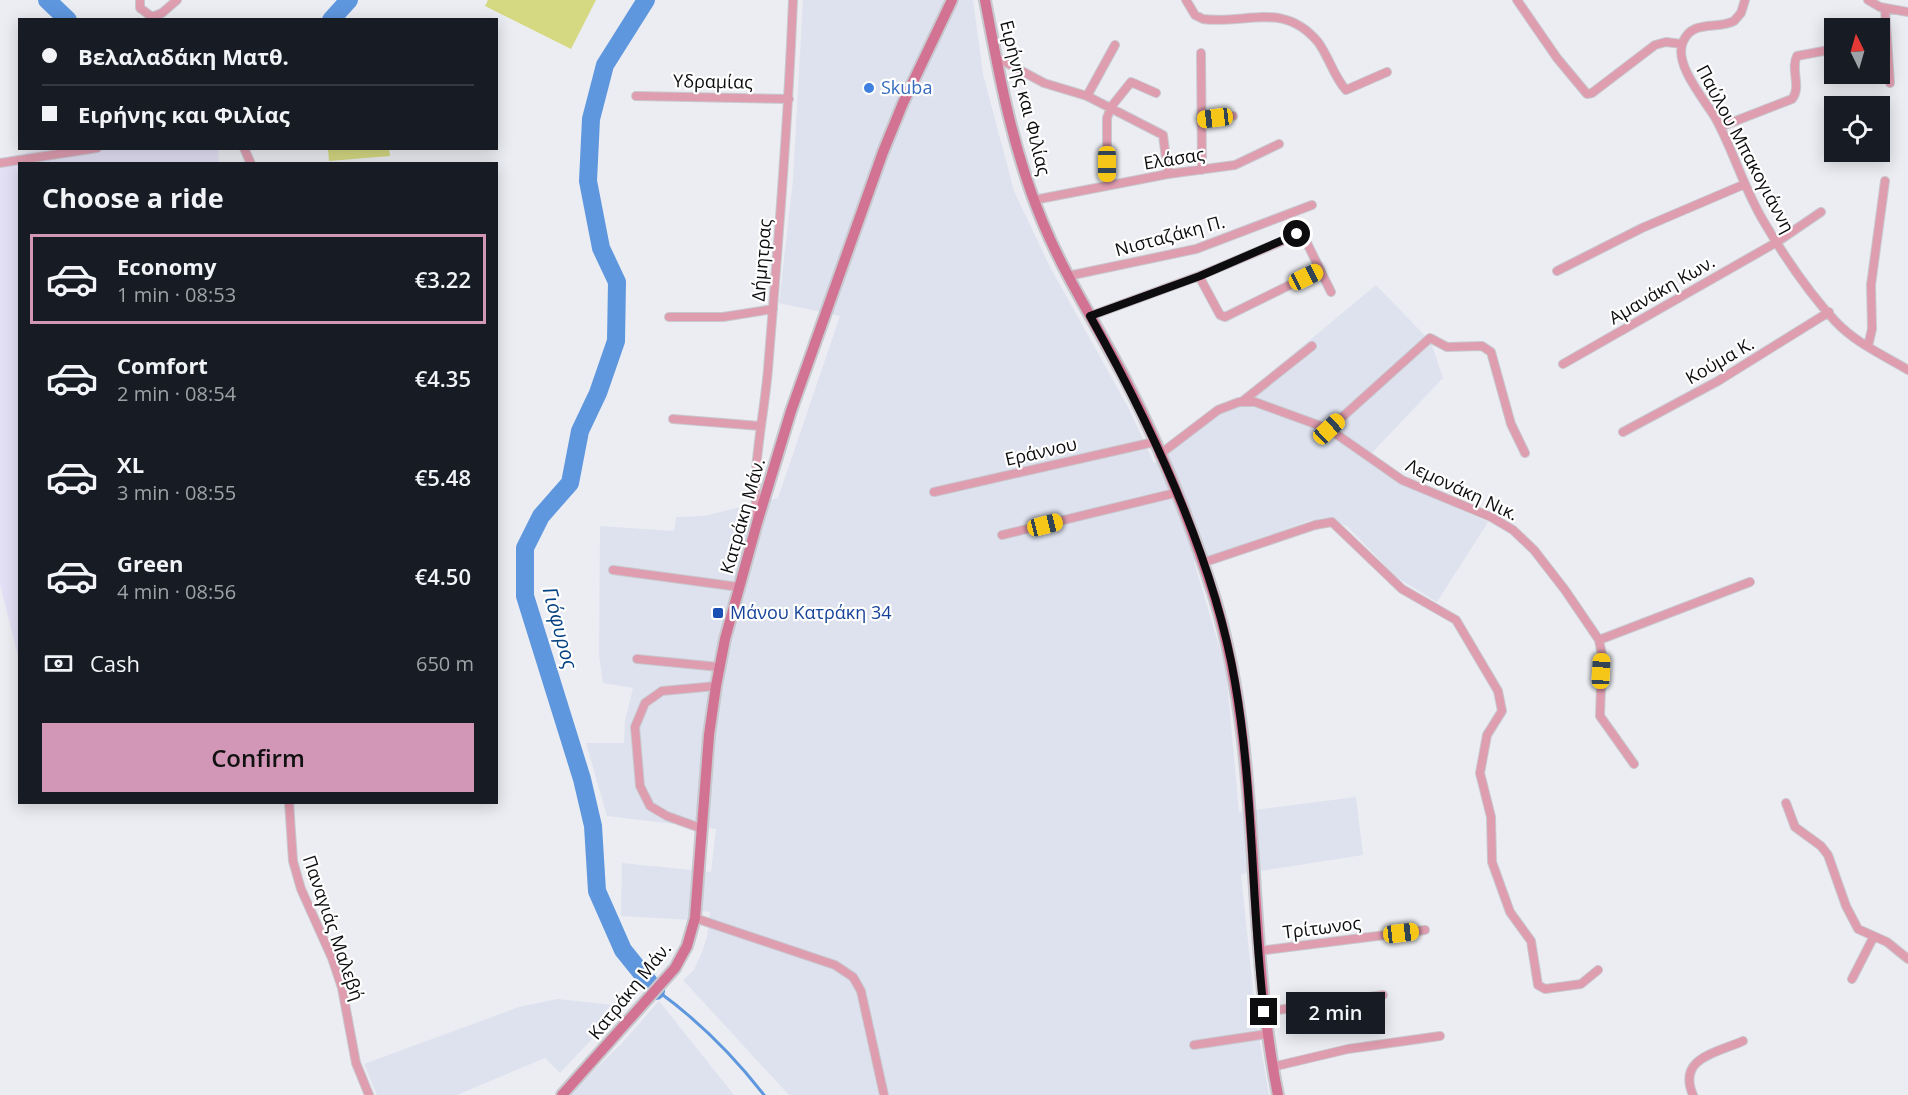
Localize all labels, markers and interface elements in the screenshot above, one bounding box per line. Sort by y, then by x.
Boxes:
street label: Ειρήνης και Φιλίας [995,18,1057,178]
north arrow [1824,18,1890,84]
map controls [1824,18,1890,162]
text: Βελαλαδάκη Ματθ. [78,41,289,71]
street label: Παύλου Μπακογιάννη [1691,60,1800,237]
street label: Υδραμίας [673,68,753,94]
place label: Skuba [881,75,932,99]
marker: Skuba [862,81,876,95]
button: locate [1824,96,1890,162]
text: Ειρήνης και Φιλίας [78,99,290,129]
car [1196,107,1234,129]
street label: Ελάσας [1142,141,1206,175]
car [1098,146,1116,182]
text: Choose a ride [42,179,224,216]
street label: Νισταζάκη Π. [1112,209,1227,261]
street label: Δήμητρας [745,217,777,302]
route start [1283,220,1310,247]
street label: Αμανάκη Κων. [1604,249,1719,329]
text: Economy [117,251,216,281]
icon: car [45,252,99,306]
car [1286,261,1326,293]
text: €3.22 [415,264,471,294]
text: 1 min · 08:53 [117,281,236,308]
street label: Κούμα Κ. [1681,331,1758,389]
text: Comfort [117,350,208,380]
icon: car [45,351,99,405]
text: €4.35 [415,363,471,393]
text: 2 min · 08:54 [117,380,236,407]
car [1310,410,1348,448]
street label: Εράννου [1002,431,1079,471]
text: XL [117,449,144,479]
icon: car [45,450,99,504]
street label: Λεμονάκη Νικ. [1402,453,1522,526]
street label: Κατράκη Μάν. [714,455,770,576]
text: €5.48 [415,462,471,492]
text: 3 min · 08:55 [117,479,236,506]
car [1025,512,1065,538]
text: Green [117,548,183,578]
icon: car [45,549,99,603]
text: €4.50 [415,561,471,591]
text: 4 min · 08:56 [117,578,236,605]
water label: Γιόφυρος [537,584,585,673]
place label: Μάνου Κατράκη 34 [730,600,892,624]
marker: Μάνου Κατράκη 34 [711,606,725,620]
icon: cash [42,647,75,680]
text: Cash [90,648,140,678]
text: 650 m [416,650,474,677]
car [1591,653,1611,689]
button: Confirm [42,723,474,792]
street label: Παναγιάς Μαλεβή [298,852,370,1004]
street label: Τρίτωνος [1281,910,1363,944]
car [1382,922,1420,944]
street label: Κατράκη Μάν. [582,937,676,1044]
callout: 2 min [1285,991,1384,1033]
route end [1250,998,1277,1025]
text: 2 min [1309,999,1363,1026]

